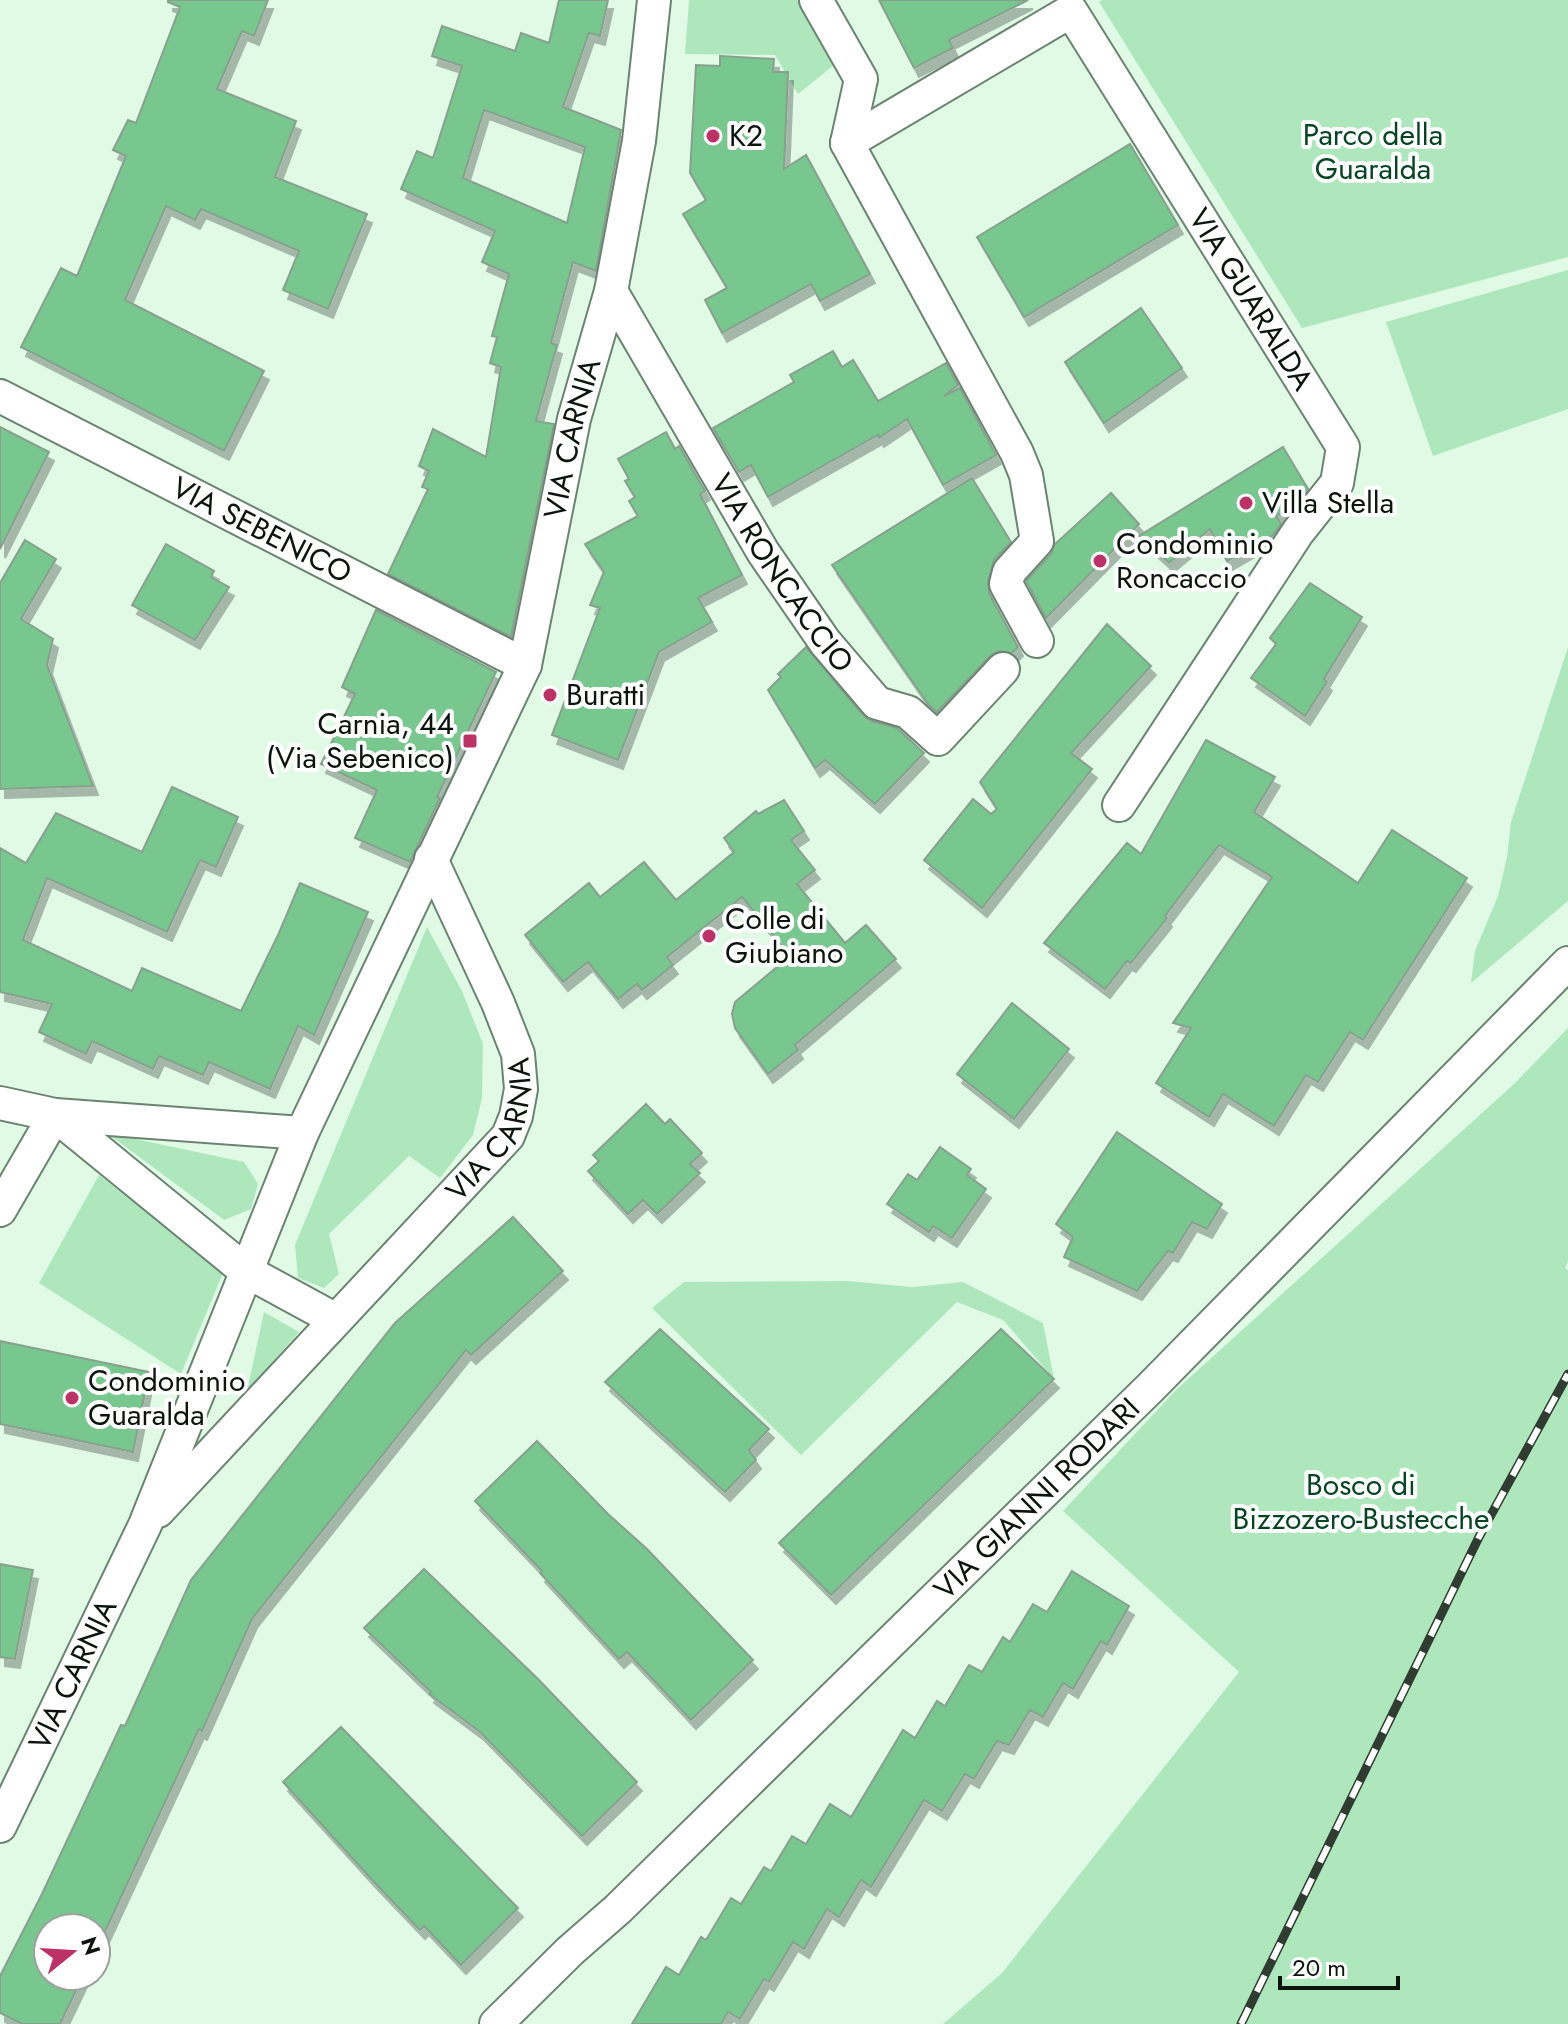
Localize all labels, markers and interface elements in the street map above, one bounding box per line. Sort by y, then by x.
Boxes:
park label: Parco della Guaralda [1303,113,1443,190]
place label: K2 [729,114,763,157]
marker: K2 [704,127,722,145]
street label: VIA GUARALDA [1178,200,1325,399]
street label: VIA CARNIA [533,353,611,522]
street label: VIA RONCACCIO [701,465,864,682]
street label: VIA SEBENICO [164,466,359,594]
place label: Villa Stella [1262,481,1394,524]
marker: Villa Stella [1237,494,1255,512]
place label: Condominio Roncaccio [1116,522,1273,599]
marker: Condominio Roncaccio [1091,552,1109,570]
place label: Buratti [566,673,645,716]
marker: Buratti [541,686,559,704]
place label: Carnia, 44 (Via Sebenico) [266,702,454,779]
marker: Carnia, 44 (Via Sebenico) [461,732,479,750]
place label: Colle di Giubiano [725,897,843,974]
marker: Colle di Giubiano [700,927,718,945]
street label: VIA CARNIA [436,1056,542,1211]
place label: Condominio Guaralda [88,1359,245,1436]
street label: VIA GIANNI RODARI [924,1387,1149,1609]
marker: Condominio Guaralda [63,1389,81,1407]
park label: Bosco di Bizzozero-Bustecche [1233,1463,1489,1540]
street label: VIA CARNIA [18,1591,127,1757]
north arrow [32,1912,112,1992]
text: N [73,1933,109,1959]
scale bar [1280,1940,1398,1990]
text: 20 m [1292,1950,1346,1985]

